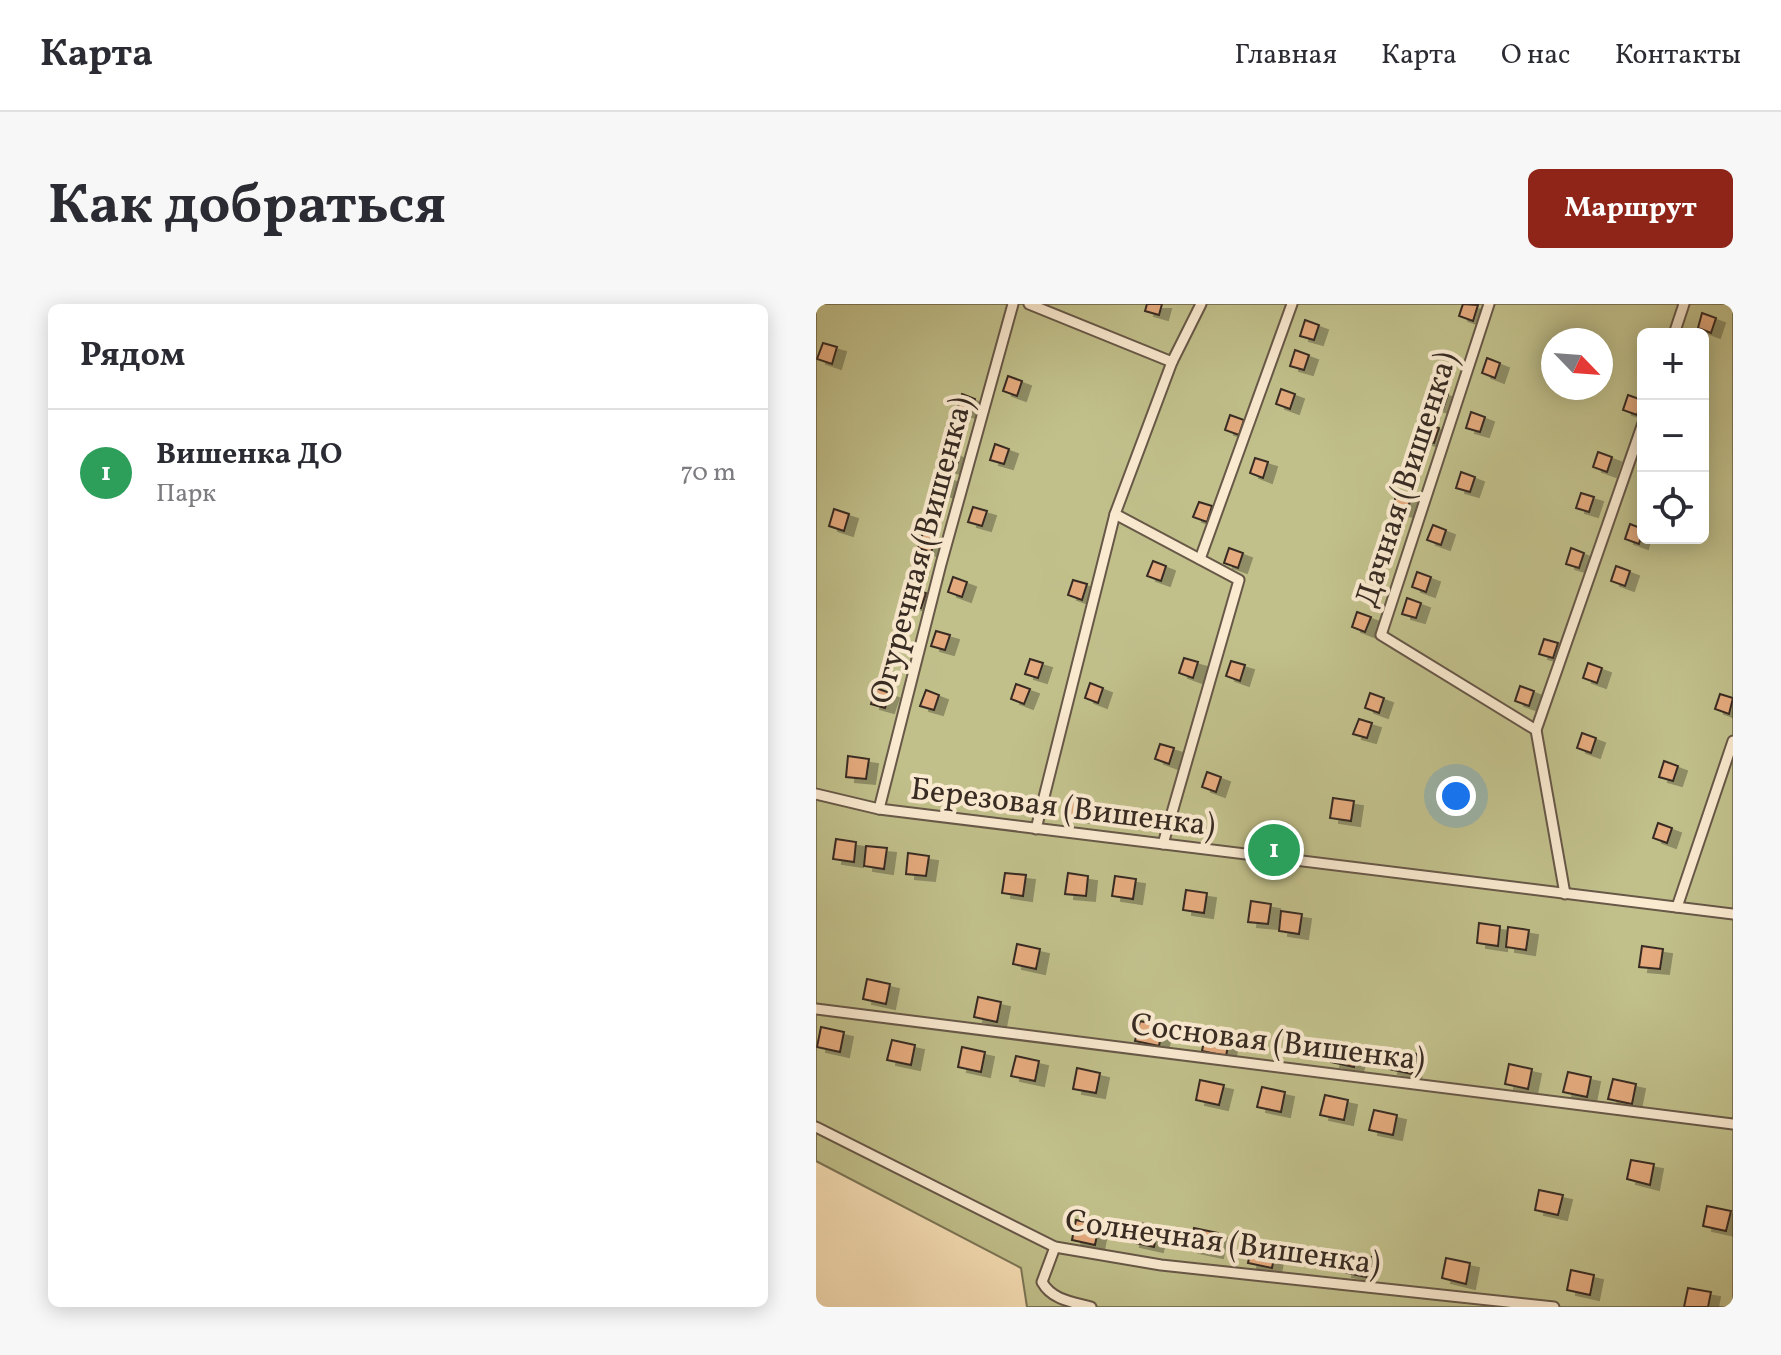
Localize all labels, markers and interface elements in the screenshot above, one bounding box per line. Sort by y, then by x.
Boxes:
text: Карта [40,29,153,82]
text: Главная [1235,36,1337,75]
text: Карта [1381,36,1457,75]
text: О нас [1501,36,1571,75]
text: Контакты [1615,36,1741,75]
text: Как добраться [48,169,446,247]
button: Маршрут [1528,169,1733,248]
north arrow [1541,328,1613,400]
map controls [1637,328,1709,544]
button: + [1637,328,1709,400]
text: Рядом [80,333,185,380]
street label: Дачная (Вишенка) [1346,347,1470,613]
street label: Огуречная (Вишенка) [861,392,985,709]
button: − [1637,400,1709,472]
text: Вишенка ДО [156,434,342,476]
text: 1 [101,455,111,491]
text: 70 m [681,455,736,491]
button: locate [1637,472,1709,544]
text: Парк [156,476,216,512]
street label: Березовая (Вишенка) [908,768,1218,850]
your location [1436,776,1476,816]
pin: 1 [1248,820,1300,880]
street label: Сосновая (Вишенка) [1128,1004,1427,1084]
street label: Солнечная (Вишенка) [1062,1200,1383,1288]

